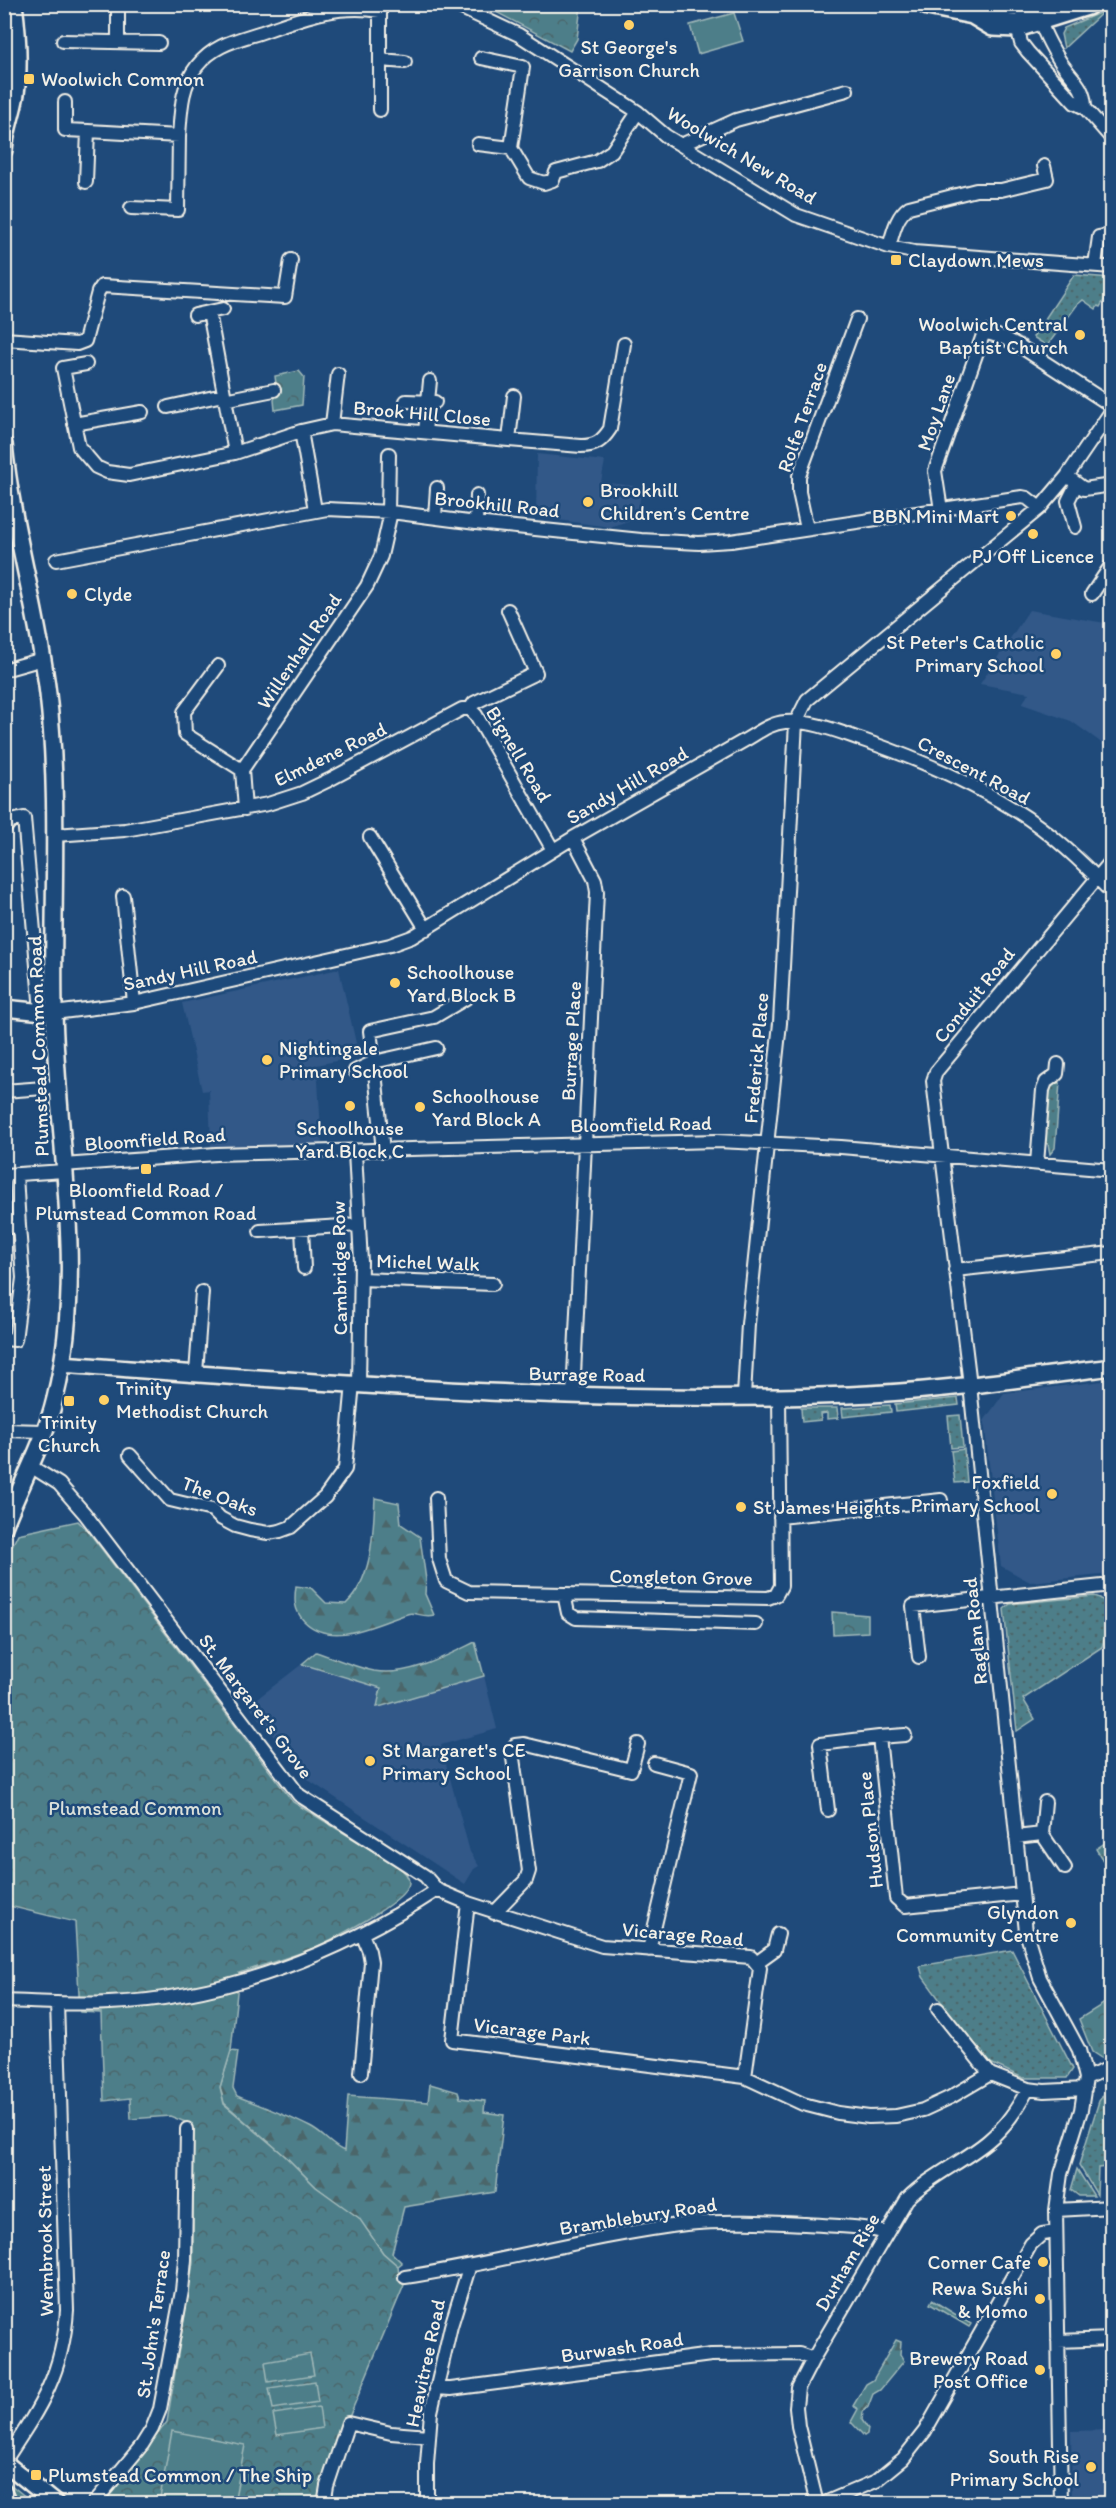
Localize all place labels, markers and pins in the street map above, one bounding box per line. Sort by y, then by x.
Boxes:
marker: St George's Garrison Church [622,18,636,32]
place label: St George's Garrison Church [558,35,700,82]
place label: Woolwich Common [41,67,204,91]
marker: Woolwich Common [22,72,36,86]
place label: Claydown Mews [908,248,1044,272]
marker: Claydown Mews [889,253,903,267]
place label: Woolwich Central Baptist Church [918,312,1068,359]
marker: Woolwich Central Baptist Church [1073,328,1087,342]
place label: Brookhill Children’s Centre [600,478,750,525]
marker: Brookhill Children’s Centre [581,495,595,509]
place label: BBN Mini Mart [872,504,999,528]
marker: BBN Mini Mart [1004,509,1018,523]
marker: PJ Off Licence [1026,527,1040,541]
place label: PJ Off Licence [972,544,1094,568]
place label: Clyde [84,582,132,606]
marker: Clyde [65,587,79,601]
place label: St Peter's Catholic Primary School [886,630,1044,677]
marker: St Peter's Catholic Primary School [1049,647,1063,661]
place label: Schoolhouse Yard Block B [407,960,516,1007]
marker: Schoolhouse Yard Block B [388,976,402,990]
place label: Nightingale Primary School [279,1036,409,1083]
marker: Nightingale Primary School [260,1053,274,1067]
place label: Schoolhouse Yard Block A [432,1084,541,1131]
marker: Schoolhouse Yard Block C [343,1099,357,1113]
marker: Schoolhouse Yard Block A [413,1100,427,1114]
place label: Schoolhouse Yard Block C [296,1116,405,1163]
marker: Bloomfield Road / Plumstead Common Road [139,1162,153,1176]
place label: Bloomfield Road / Plumstead Common Road [35,1178,257,1225]
place label: Trinity Methodist Church [116,1376,269,1423]
marker: Trinity Methodist Church [97,1393,111,1407]
marker: Trinity Church [62,1394,76,1408]
place label: Trinity Church [38,1410,100,1457]
place label: Foxfield Primary School [911,1470,1040,1517]
marker: Foxfield Primary School [1045,1487,1059,1501]
place label: St James Heights [753,1495,901,1519]
marker: St James Heights [734,1500,748,1514]
place label: St Margaret's CE Primary School [382,1738,526,1785]
marker: St Margaret's CE Primary School [363,1754,377,1768]
place label: Glyndon Community Centre [896,1900,1059,1947]
marker: Glyndon Community Centre [1064,1916,1078,1930]
place label: Corner Cafe [927,2250,1031,2274]
marker: Corner Cafe [1036,2255,1050,2269]
place label: Rewa Sushi & Momo [932,2276,1028,2323]
marker: Rewa Sushi & Momo [1033,2292,1047,2306]
place label: Brewery Road Post Office [909,2346,1028,2393]
marker: Brewery Road Post Office [1033,2363,1047,2377]
place label: South Rise Primary School [950,2444,1079,2491]
marker: South Rise Primary School [1084,2460,1098,2474]
place label: Plumstead Common / The Ship [48,2463,312,2487]
marker: Plumstead Common / The Ship [29,2468,43,2482]

